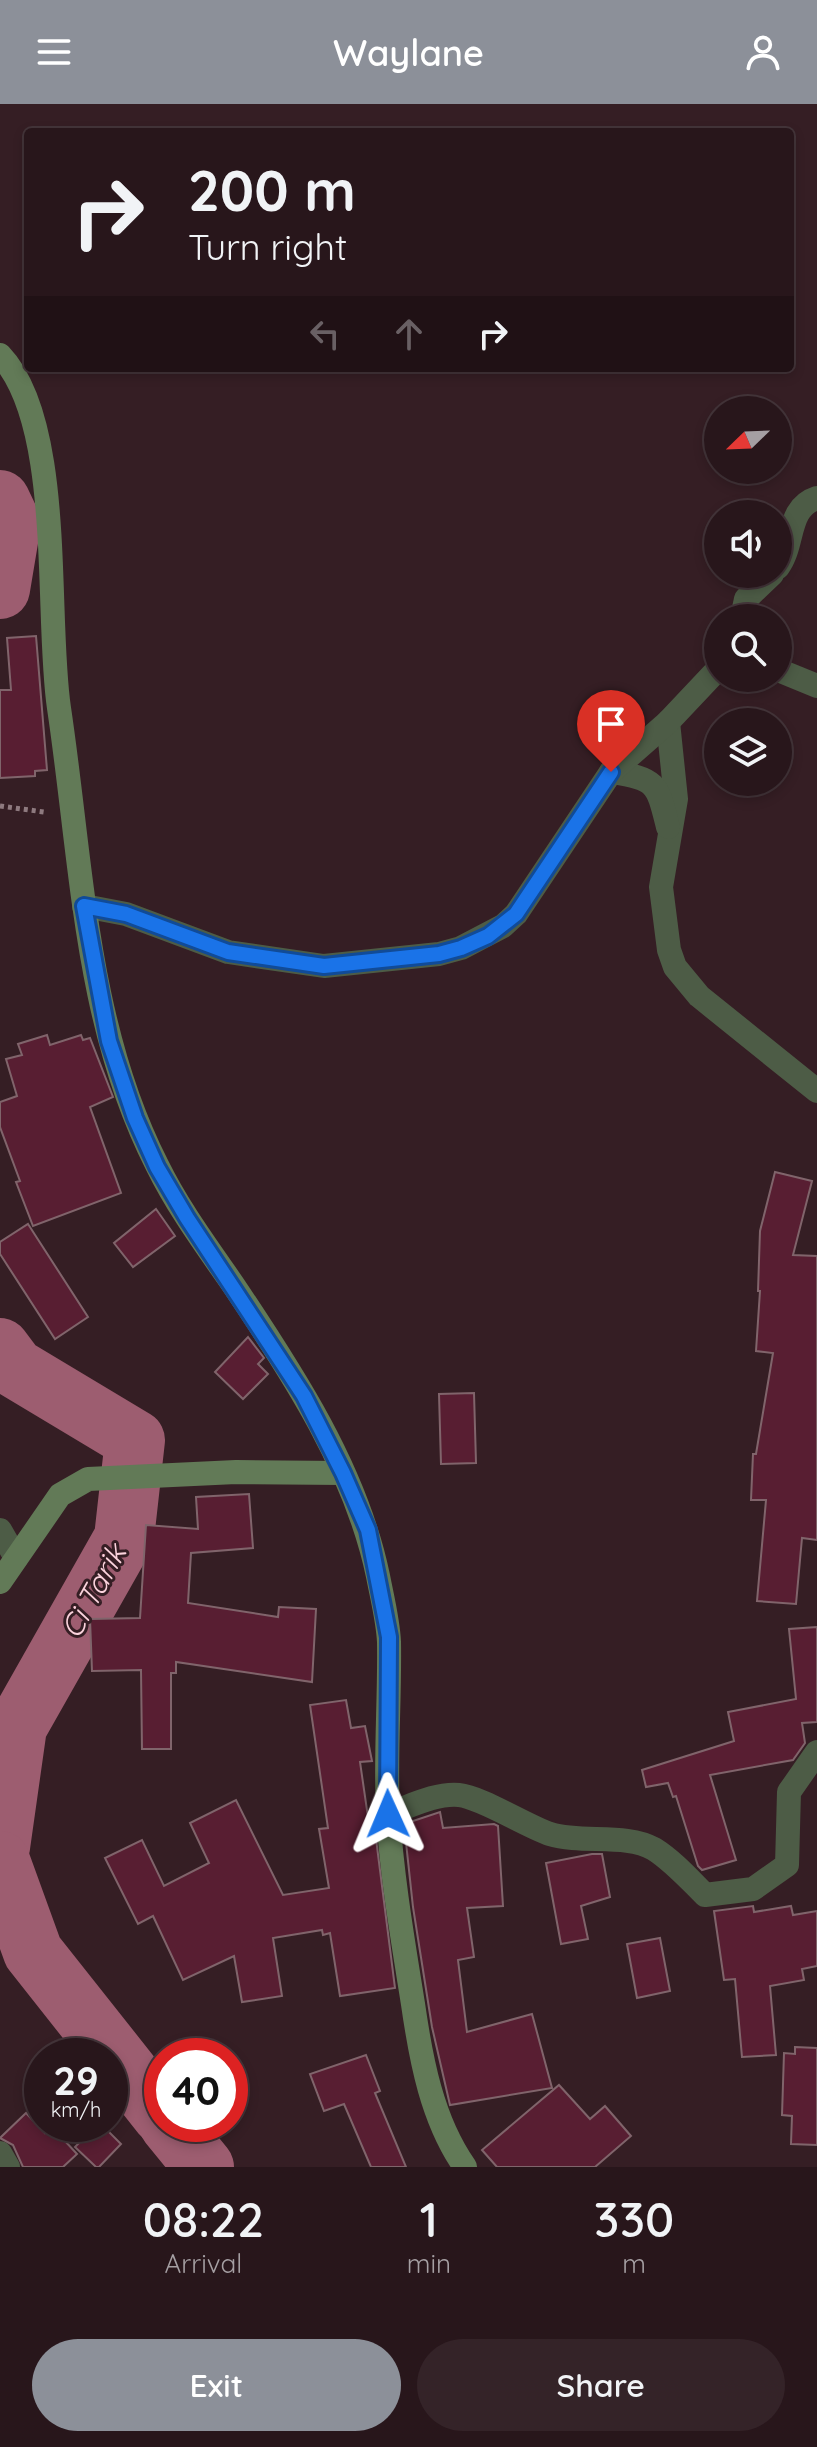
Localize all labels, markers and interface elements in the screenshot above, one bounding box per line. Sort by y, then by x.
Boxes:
icon: menu [32,30,76,74]
text: Waylane [333,30,484,75]
icon: person [741,30,785,74]
text: 200 m [188,155,356,225]
icon: right [56,160,160,264]
text: Turn right [188,224,347,269]
icon: left [303,312,347,356]
icon: ahead [387,312,431,356]
icon: right [471,312,515,356]
north arrow [704,396,792,484]
map controls [704,396,792,796]
button: sound [704,500,792,588]
button: search [704,604,792,692]
pin [577,690,645,772]
icon: arrive [589,702,633,746]
button: layers [704,708,792,796]
water label: Ci Tarik [52,1535,136,1645]
position arrow [346,1772,430,1856]
speed limit sign: 40 [144,2038,248,2142]
text: 29 [53,2055,99,2105]
text: km/h [51,2097,101,2122]
text: 08:22 [143,2189,264,2249]
text: 1 [420,2189,438,2249]
text: 330 [594,2189,674,2249]
text: Arrival [164,2247,242,2280]
text: min [407,2247,451,2280]
text: m [622,2247,646,2280]
button: Exit [32,2339,401,2431]
button: Share [417,2339,785,2431]

